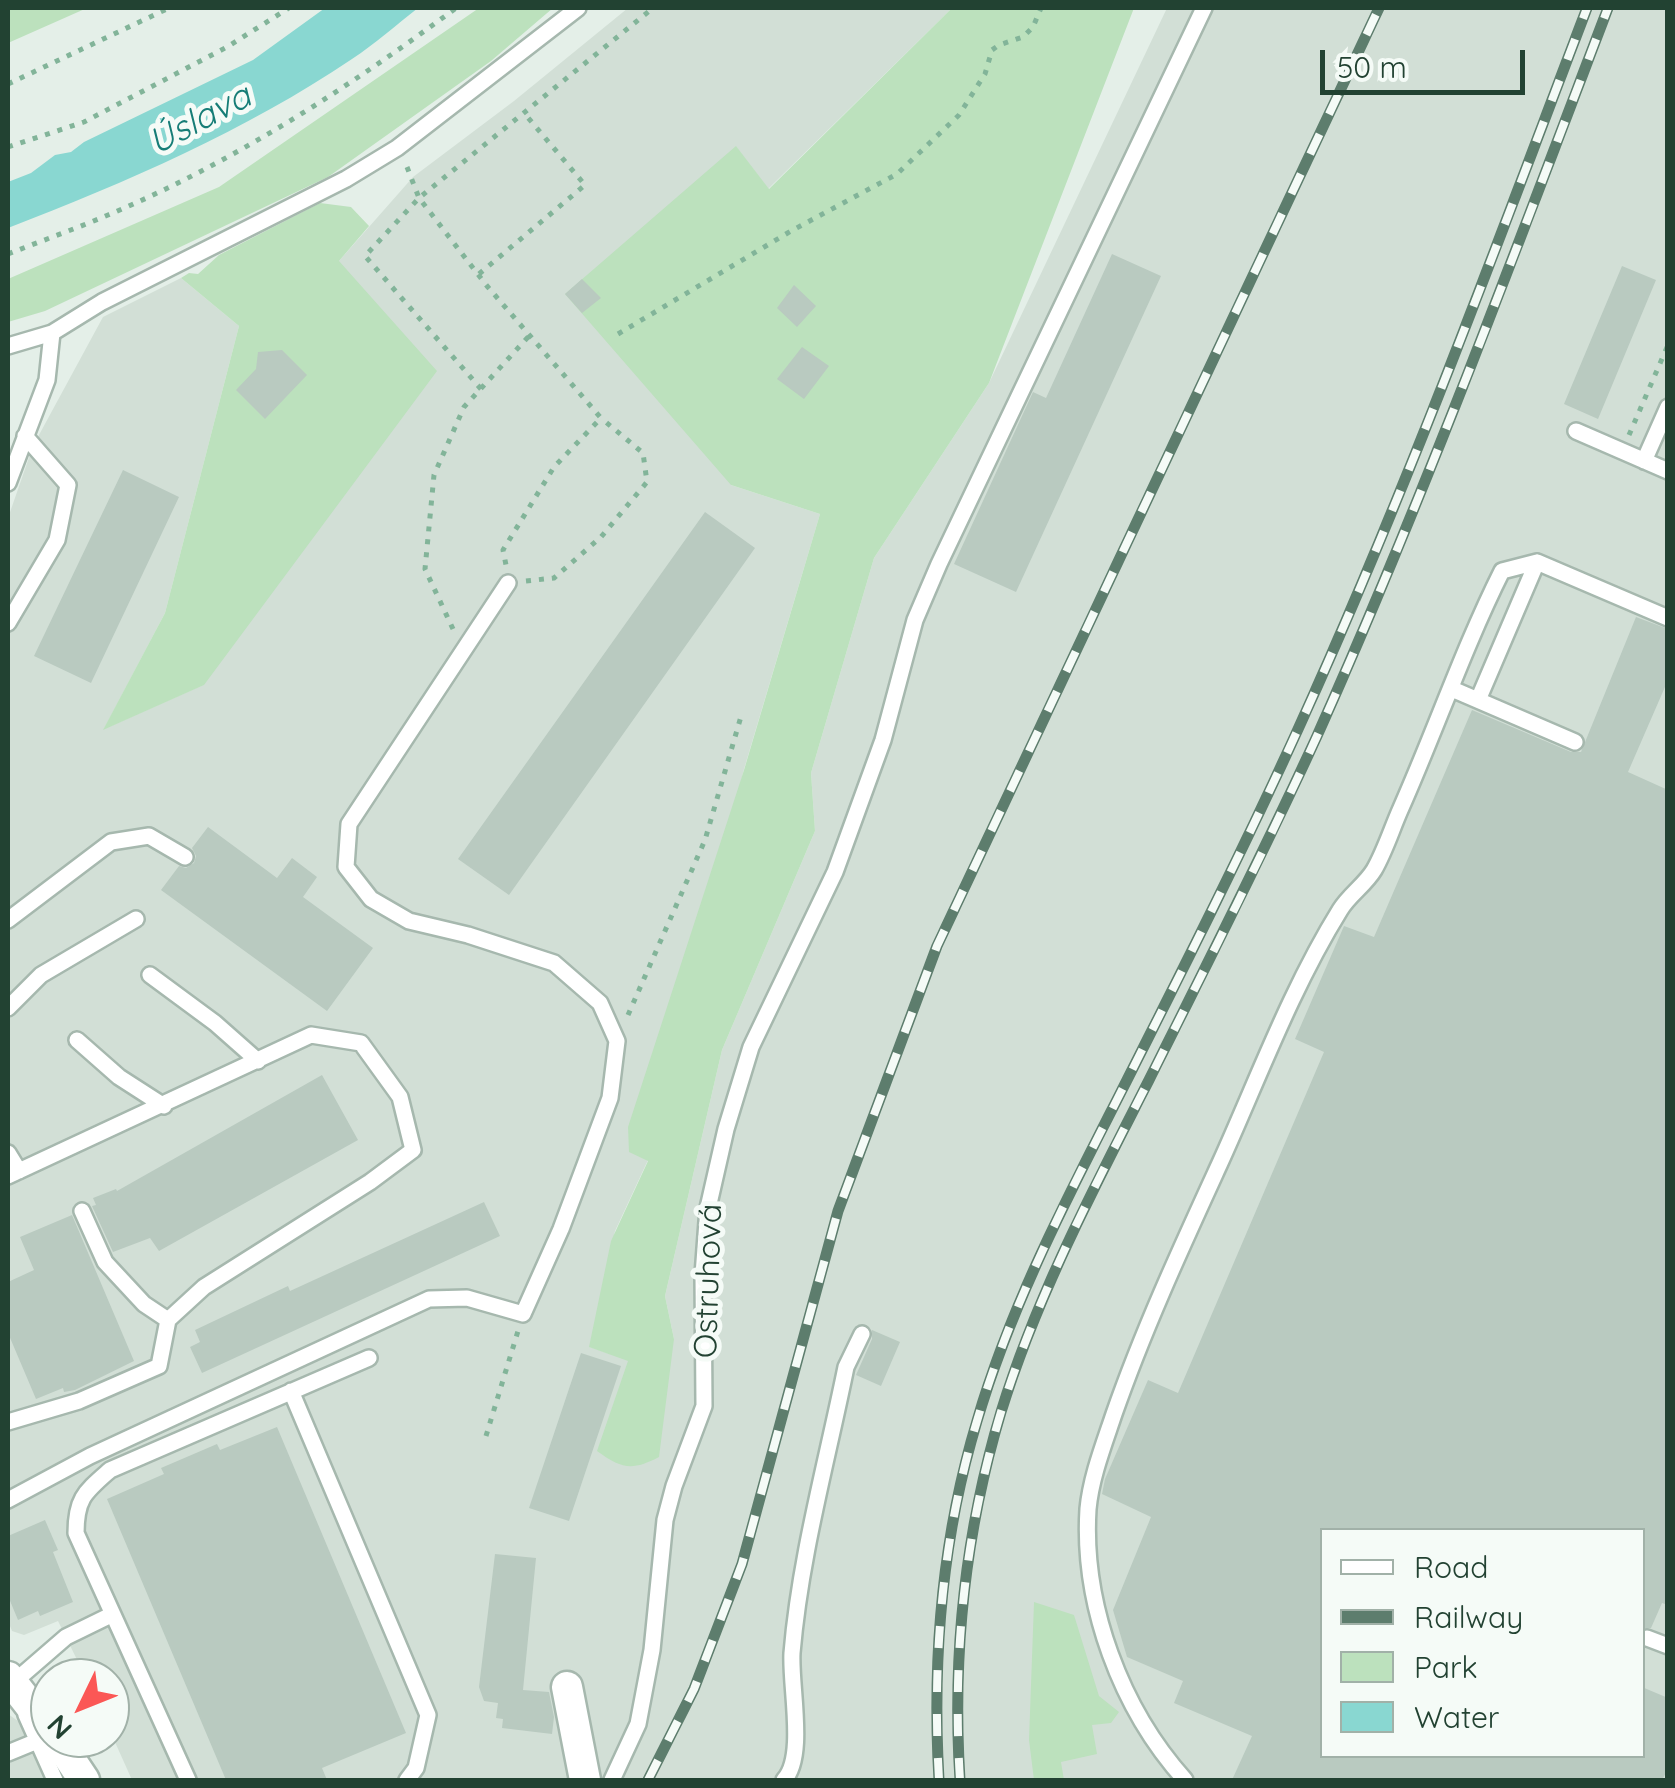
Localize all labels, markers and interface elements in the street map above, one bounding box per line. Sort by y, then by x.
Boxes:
scale bar [1325,30,1530,92]
text: 50 m [1337,48,1407,86]
water label: Úslava [142,76,258,164]
street label: Ostruhová [687,1203,731,1359]
legend [1320,1528,1645,1758]
text: Road [1414,1548,1488,1586]
text: Railway [1414,1598,1523,1636]
text: Park [1414,1648,1478,1686]
north arrow [30,1658,130,1758]
text: Water [1414,1698,1499,1736]
text: N [39,1708,79,1747]

